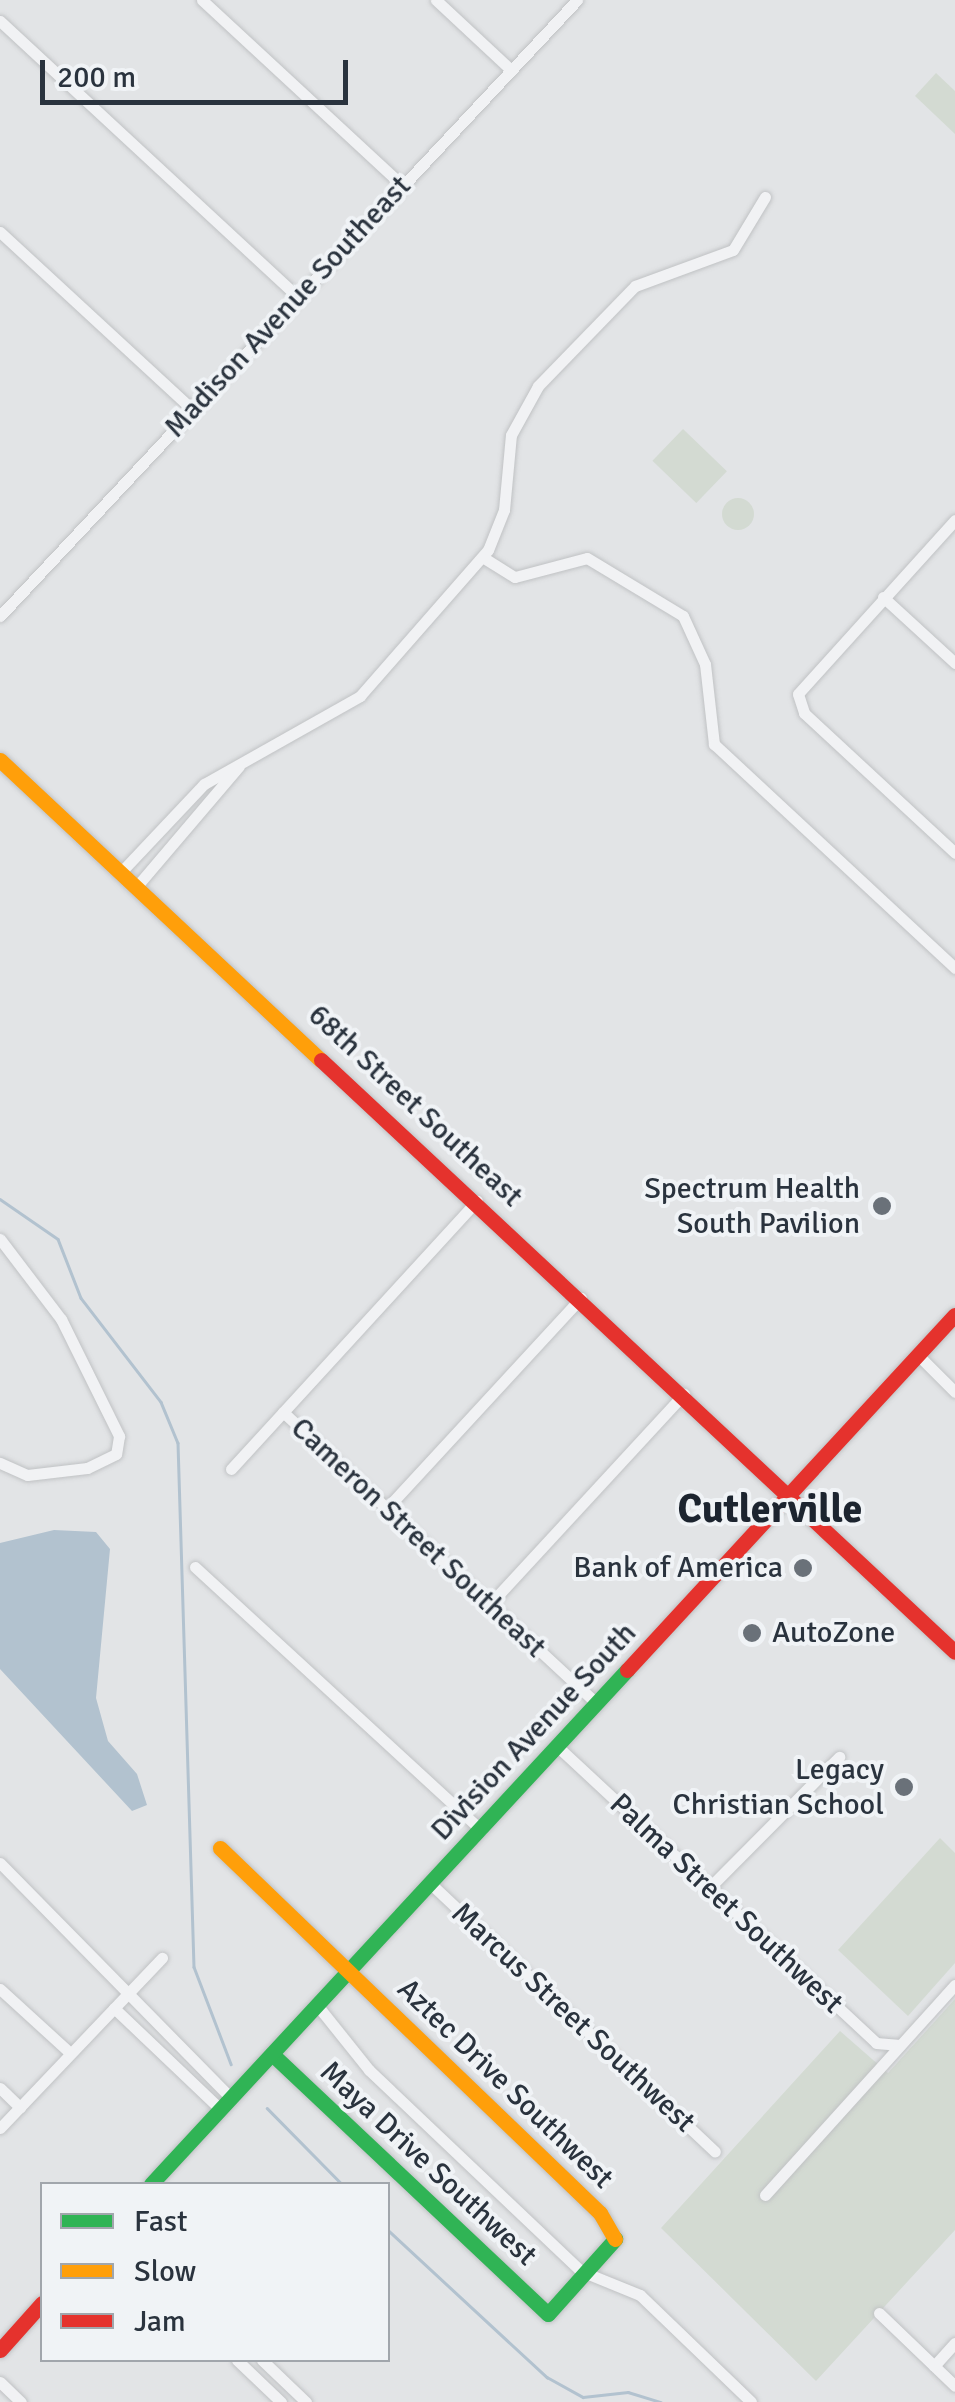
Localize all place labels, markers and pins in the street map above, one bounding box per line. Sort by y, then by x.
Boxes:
place label: Spectrum Health South Pavilion [644,1171,860,1242]
marker: Spectrum Health South Pavilion [869,1193,895,1219]
place label: Bank of America [573,1550,783,1586]
marker: Bank of America [792,1557,814,1579]
place label: AutoZone [772,1615,895,1651]
marker: AutoZone [741,1622,763,1644]
place label: Legacy Christian School [673,1752,884,1822]
marker: Legacy Christian School [893,1776,915,1798]

